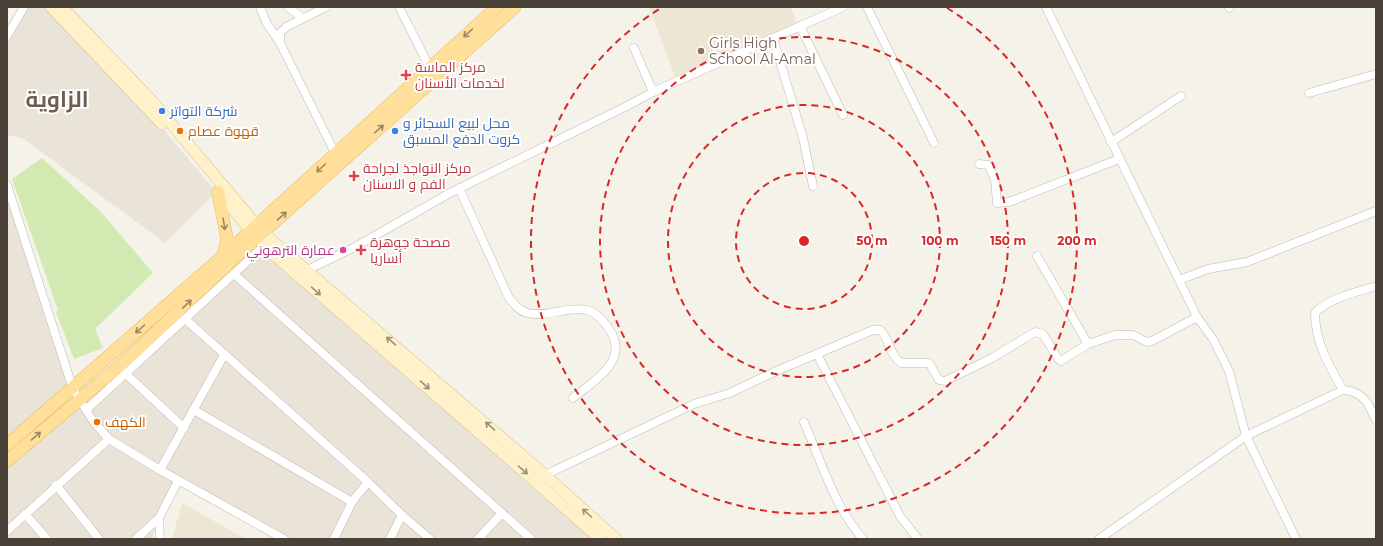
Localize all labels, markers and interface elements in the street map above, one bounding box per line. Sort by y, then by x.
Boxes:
one-way arrow [463,29,473,38]
place label: Girls High School Al-Amal [709,34,816,68]
marker: Girls High School Al-Amal [696,46,706,56]
place label: مركز الماسة لخدمات الأسنان [415,58,505,92]
marker: مركز الماسة لخدمات الأسنان [400,69,412,81]
district label: الزاوية [25,86,89,113]
place label: شركة التواتر [169,102,238,120]
marker: شركة التواتر [157,106,167,116]
place label: محل لبيع السجائر و كروت الدفع المسبق [403,114,520,148]
place label: قهوة عصام [188,122,259,141]
one-way arrow [374,125,384,134]
marker: قهوة عصام [175,126,185,136]
marker: محل لبيع السجائر و كروت الدفع المسبق [390,126,400,136]
place label: مركز النواجذ لجراحة الفم و الاسنان [363,159,471,194]
one-way arrow [315,164,326,173]
marker: مركز النواجذ لجراحة الفم و الاسنان [348,170,360,182]
one-way arrow [277,211,287,220]
one-way arrow [221,217,229,230]
place label: مصحة جوهرة أساريا [370,233,451,267]
text: 50 m [856,233,888,248]
text: 100 m [922,233,958,248]
text: 150 m [990,233,1026,248]
text: 200 m [1057,233,1097,248]
centre of rings [797,234,811,248]
place label: عمارة الترهوني [246,241,335,262]
marker: مصحة جوهرة أساريا [355,244,367,256]
marker: عمارة الترهوني [338,245,348,255]
one-way arrow [310,286,320,295]
one-way arrow [182,300,192,309]
one-way arrow [135,325,145,334]
one-way arrow [386,337,397,346]
one-way arrow [419,381,430,390]
place label: الكهف [105,413,146,431]
marker: الكهف [92,417,102,427]
one-way arrow [484,422,495,431]
one-way arrow [31,431,42,440]
one-way arrow [518,466,528,475]
one-way arrow [582,508,592,517]

